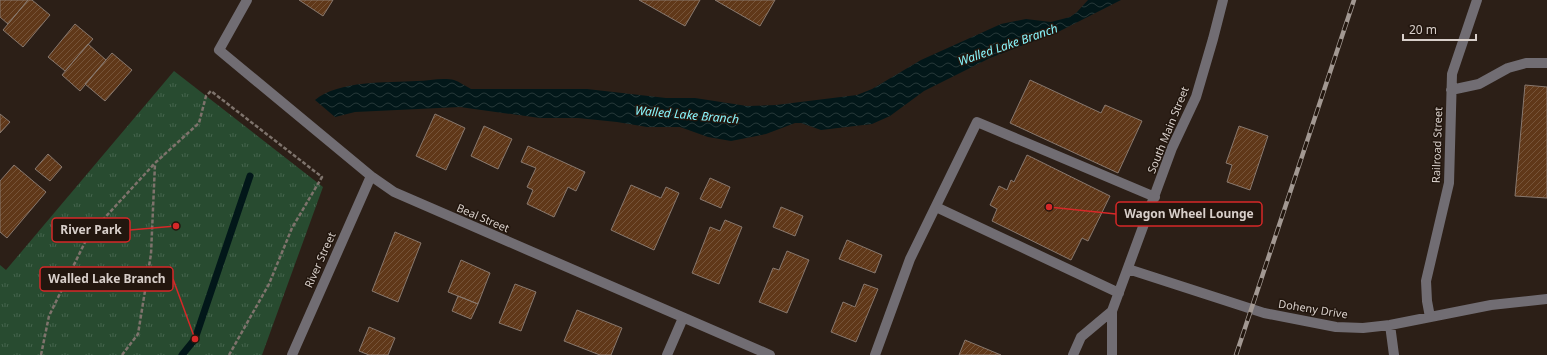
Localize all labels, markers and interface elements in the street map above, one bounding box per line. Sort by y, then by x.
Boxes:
scale bar [1403,16,1476,42]
water label: Walled Lake Branch [956,19,1060,70]
text: 20 m [1409,21,1437,38]
street label: South Main Street [1143,84,1192,175]
water label: Walled Lake Branch [634,101,740,128]
street label: Railroad Street [1428,107,1445,183]
street label: Beal Street [455,200,512,235]
callout: Wagon Wheel Lounge [1116,202,1262,226]
text: Wagon Wheel Lounge [1124,205,1254,222]
callout: River Park [52,218,130,242]
text: River Park [60,221,122,238]
street label: River Street [301,230,339,290]
callout: Walled Lake Branch [40,267,173,291]
text: Walled Lake Branch [48,270,166,287]
street label: Doheny Drive [1277,296,1349,321]

